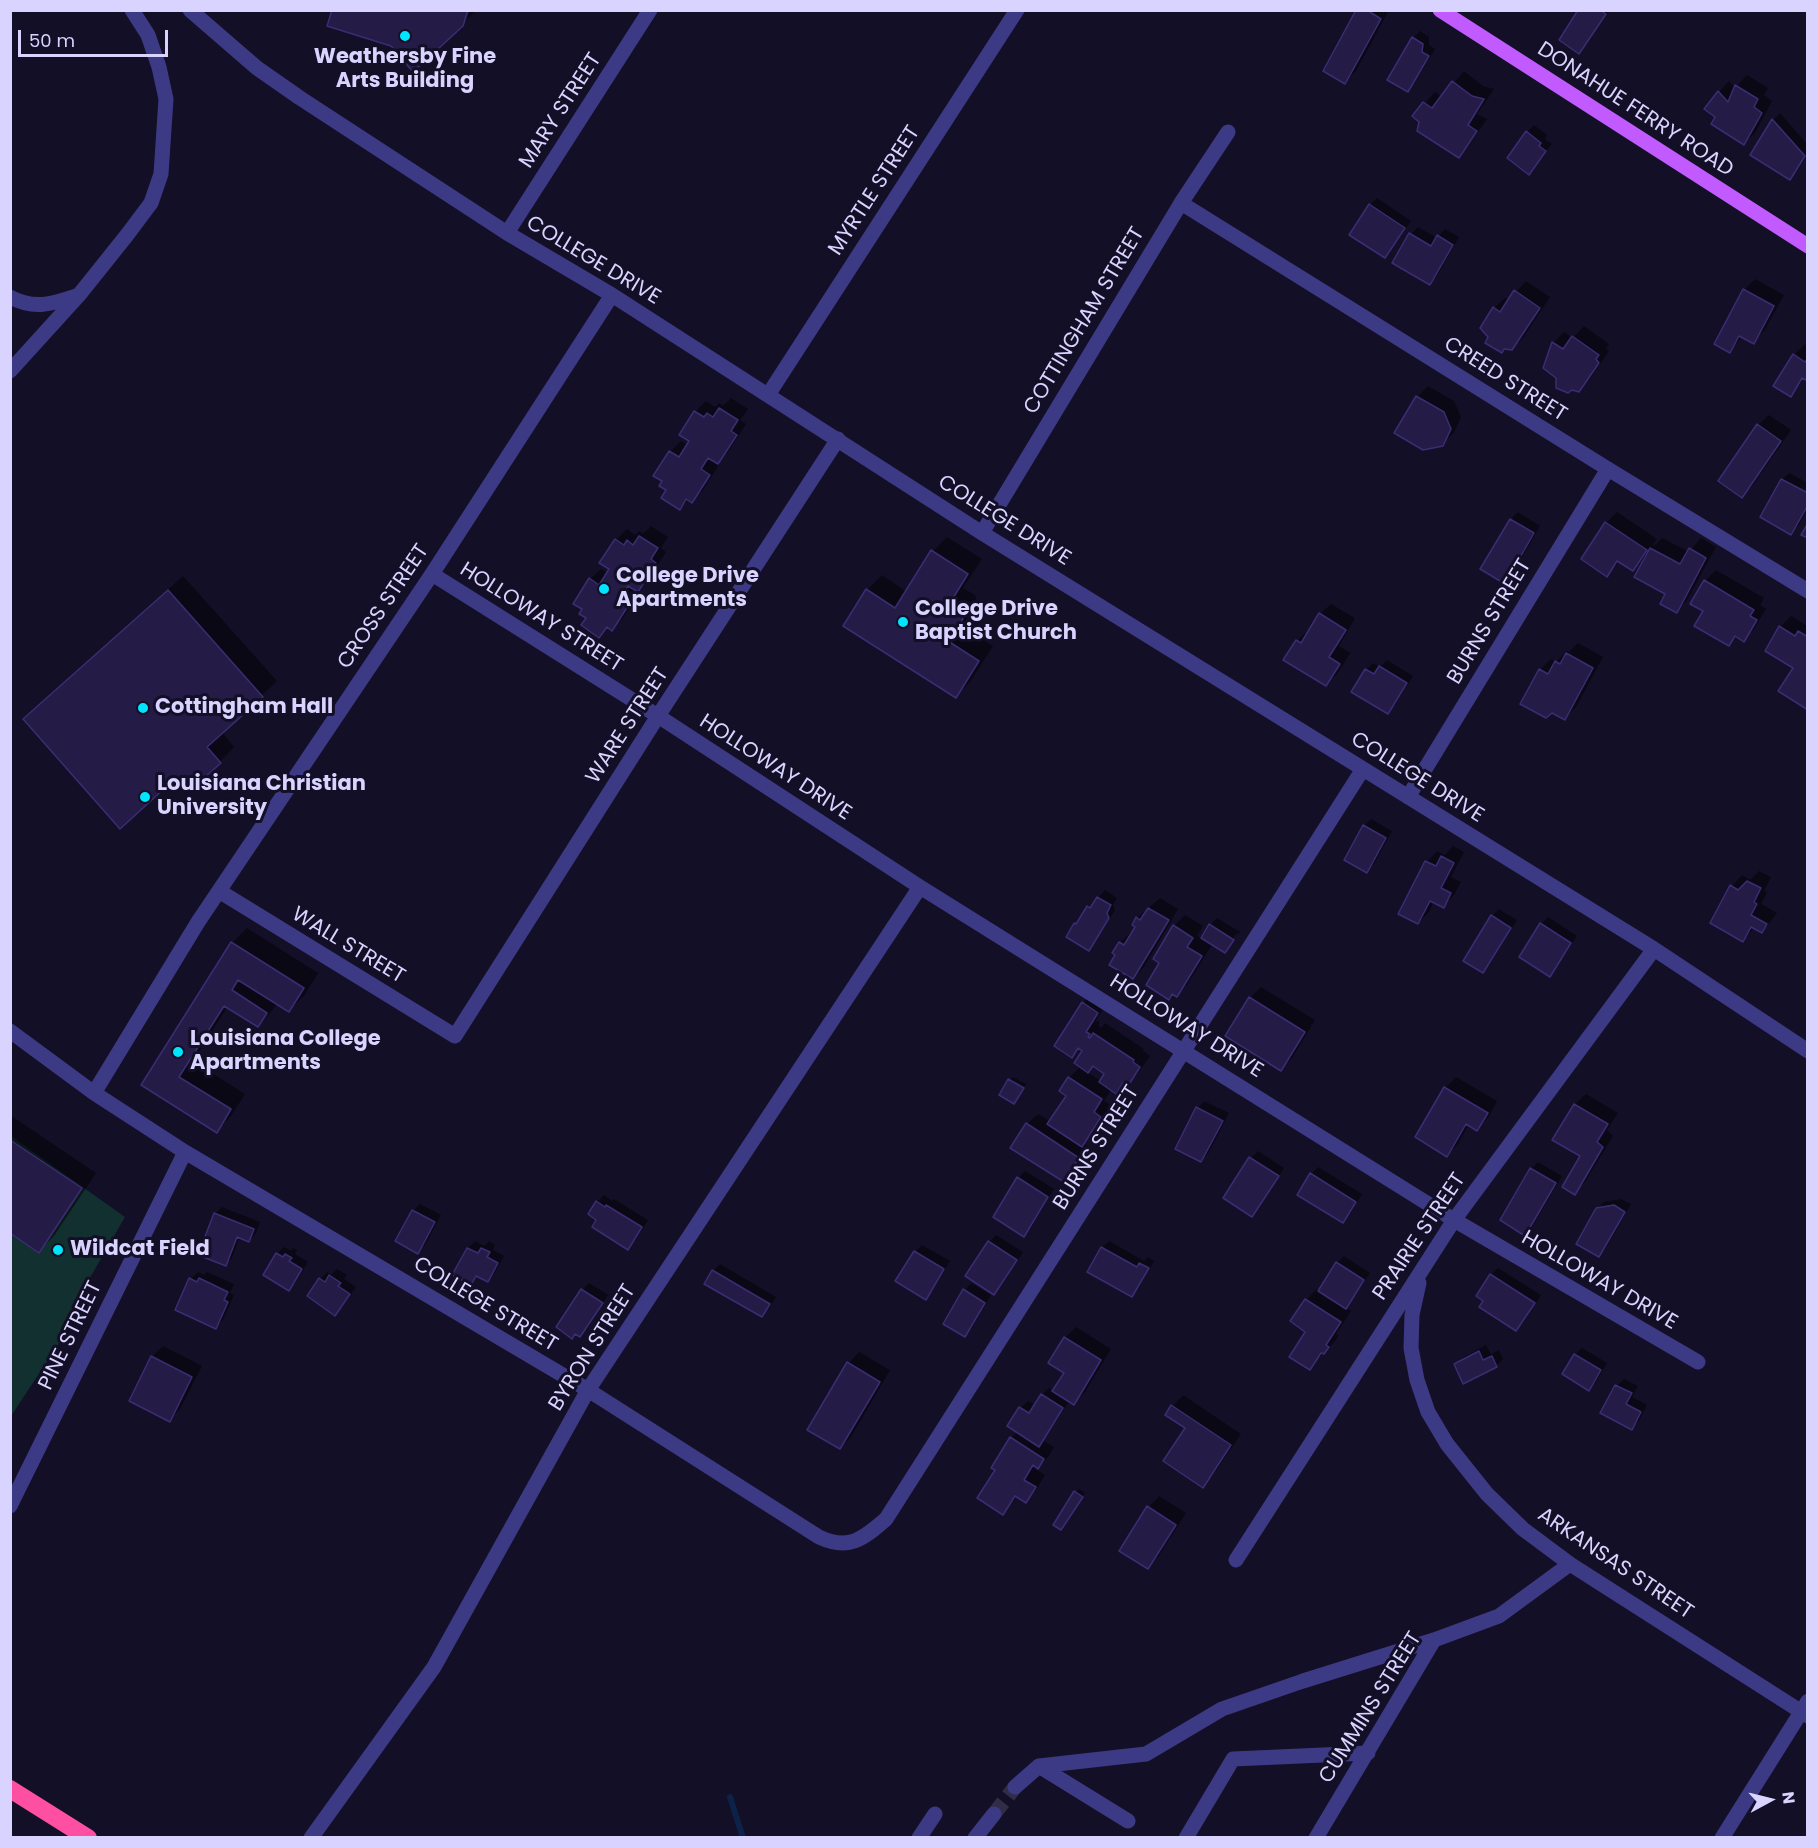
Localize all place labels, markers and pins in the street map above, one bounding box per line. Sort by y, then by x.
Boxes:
marker: Weathersby Fine Arts Building [398,29,412,43]
place label: Weathersby Fine Arts Building [314,45,496,95]
place label: College Drive Apartments [616,564,759,614]
marker: College Drive Apartments [597,582,611,596]
place label: College Drive Baptist Church [915,597,1077,647]
marker: College Drive Baptist Church [896,615,910,629]
place label: Cottingham Hall [155,695,333,721]
marker: Cottingham Hall [136,701,150,715]
place label: Louisiana Christian University [157,772,366,822]
marker: Louisiana Christian University [138,790,152,804]
place label: Louisiana College Apartments [190,1027,381,1077]
marker: Louisiana College Apartments [171,1045,185,1059]
place label: Wildcat Field [70,1237,210,1263]
marker: Wildcat Field [51,1243,65,1257]

